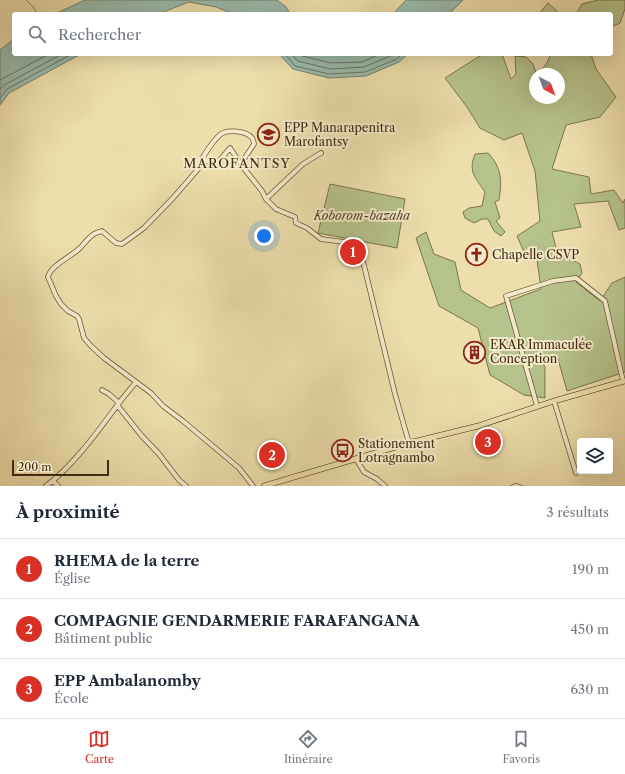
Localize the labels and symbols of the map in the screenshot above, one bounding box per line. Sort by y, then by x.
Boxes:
north arrow [529,68,565,104]
place label: EPP Manarapenitra Marofantsy [284,120,396,149]
school or university icon: EPP Manarapenitra Marofantsy [255,122,281,148]
district label: MAROFANTSY [183,155,291,171]
park label: Koborom-bazaha [313,208,410,223]
your location [254,226,274,246]
pin: 1 [340,237,366,267]
church icon: Chapelle CSVP [464,242,490,268]
place label: Chapelle CSVP [492,247,579,262]
place label: EKAR Immaculée Conception [490,337,592,366]
building icon: EKAR Immaculée Conception [462,339,488,365]
pin: 3 [475,427,501,457]
place label: Stationement Lotragnambo [358,436,436,465]
bus stop icon: Stationement Lotragnambo [329,438,355,464]
pin: 2 [259,440,285,470]
scale bar [12,458,109,477]

